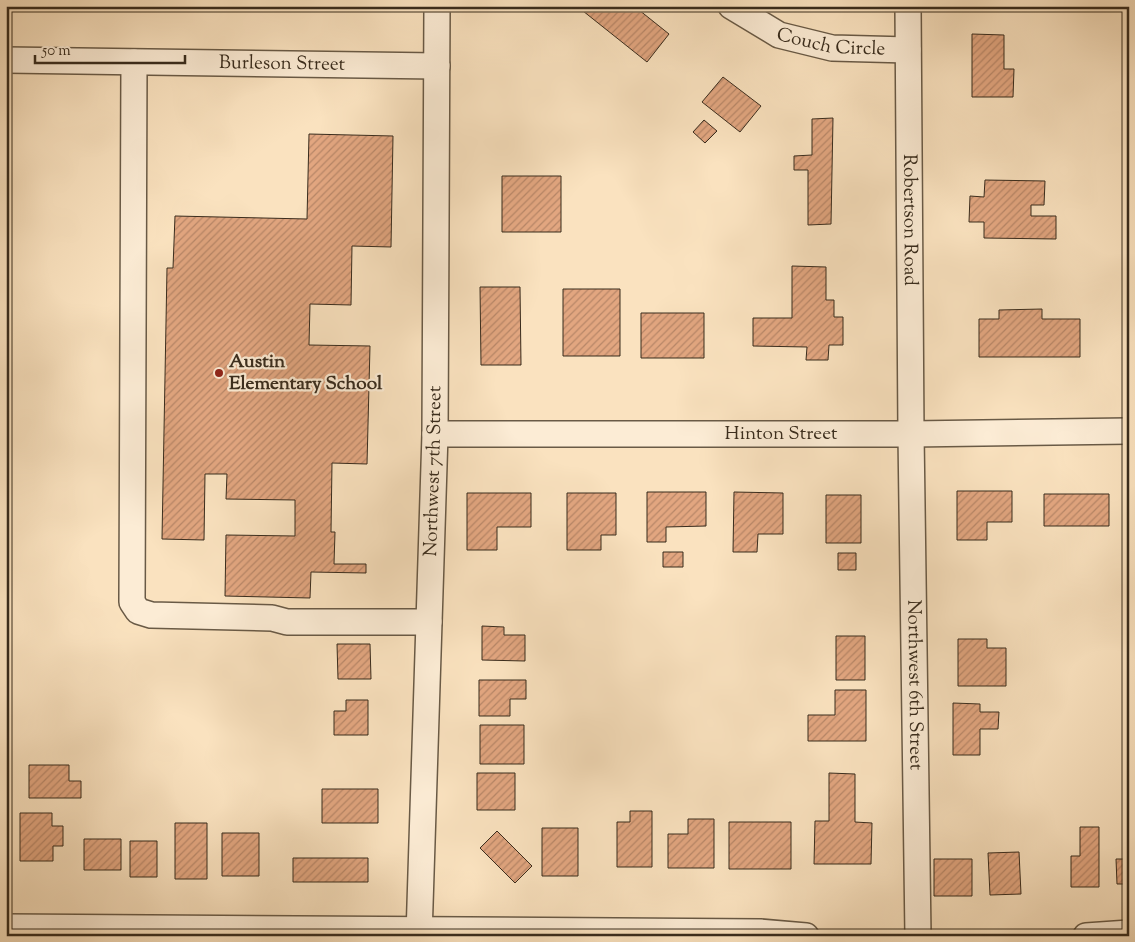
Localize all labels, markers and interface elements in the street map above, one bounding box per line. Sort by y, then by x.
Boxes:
street label: Couch Circle [774,21,886,63]
scale bar [35,32,185,64]
text: 50 m [41,41,71,62]
street label: Burleson Street [219,49,346,78]
street label: Robertson Road [896,154,923,286]
place label: Austin Elementary School [229,349,383,398]
marker: Austin Elementary School [213,367,225,379]
street label: Northwest 7th Street [418,385,449,557]
street label: Hinton Street [725,421,838,448]
street label: Northwest 6th Street [900,599,929,771]

